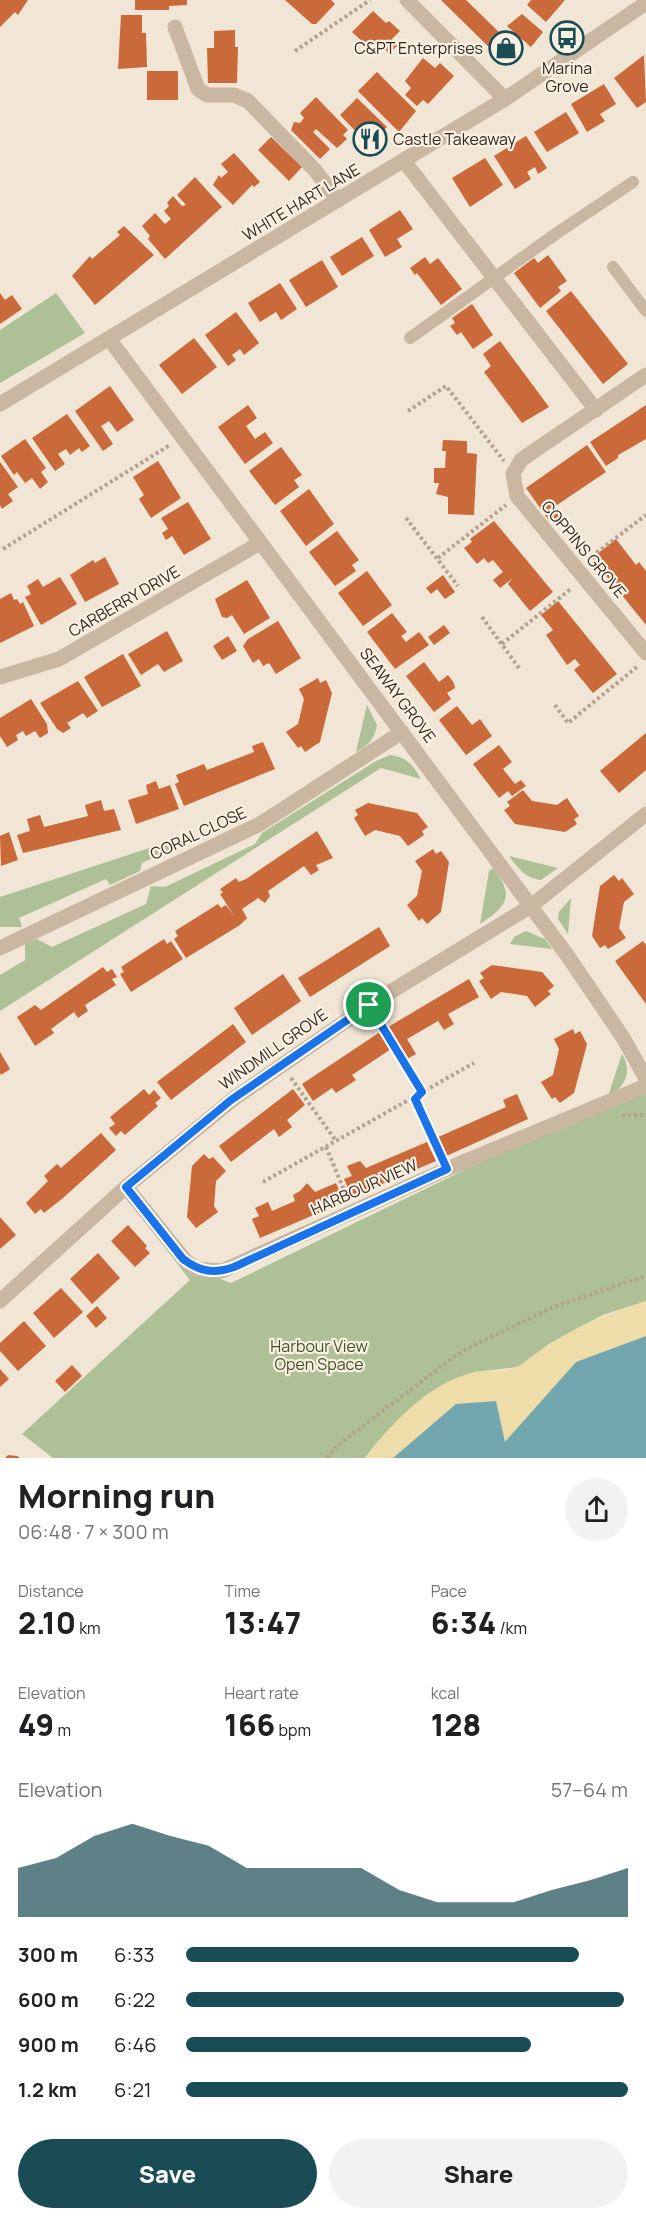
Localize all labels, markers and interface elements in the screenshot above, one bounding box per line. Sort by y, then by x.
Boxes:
bus stop icon: Marina Grove [549,20,585,56]
shop icon: C&PT Enterprises [488,30,524,66]
place label: C&PT Enterprises [354,37,483,59]
place label: Marina Grove [542,57,592,97]
restaurant icon: Castle Takeaway [352,121,388,157]
place label: Castle Takeaway [393,128,516,150]
street label: WHITE HART LANE [238,158,364,246]
street label: COPPINS GROVE [537,495,631,603]
street label: CARBERRY DRIVE [64,560,184,642]
street label: SEAWAY GROVE [355,643,441,747]
street label: CORAL CLOSE [146,801,250,865]
pin [343,979,394,1030]
icon: arrive [352,988,385,1021]
street label: WINDMILL GROVE [214,1003,332,1095]
street label: HARBOUR VIEW [307,1154,421,1220]
park label: Harbour View Open Space [270,1335,368,1375]
text: Morning run [18,1473,215,1518]
button: share [565,1478,628,1541]
text: 06:48 · 7 × 300 m [18,1518,169,1545]
text: Distance [18,1580,84,1602]
text: Time [224,1580,260,1602]
text: Pace [431,1580,467,1602]
text: 2.10 [18,1602,76,1643]
text: 13:47 [224,1602,301,1643]
text: 6:34 [431,1602,496,1643]
text: km [76,1617,101,1639]
text: /km [496,1617,527,1639]
text: Elevation [18,1682,86,1704]
text: Heart rate [224,1682,299,1704]
text: kcal [431,1682,460,1704]
text: 49 [18,1704,54,1745]
text: 166 [224,1704,275,1745]
text: 128 [431,1704,481,1745]
text: m [54,1719,71,1741]
text: bpm [275,1719,311,1741]
text: Elevation [18,1776,102,1803]
text: 57–64 m [551,1776,628,1803]
text: 300 m [18,1941,78,1968]
text: 6:33 [114,1941,155,1968]
text: 600 m [18,1986,79,2013]
text: 6:22 [114,1986,155,2013]
text: 900 m [18,2031,79,2058]
text: 6:46 [114,2031,157,2058]
text: 1.2 km [18,2076,77,2103]
text: 6:21 [114,2076,152,2103]
button: Save [18,2139,317,2208]
button: Share [329,2139,628,2208]

